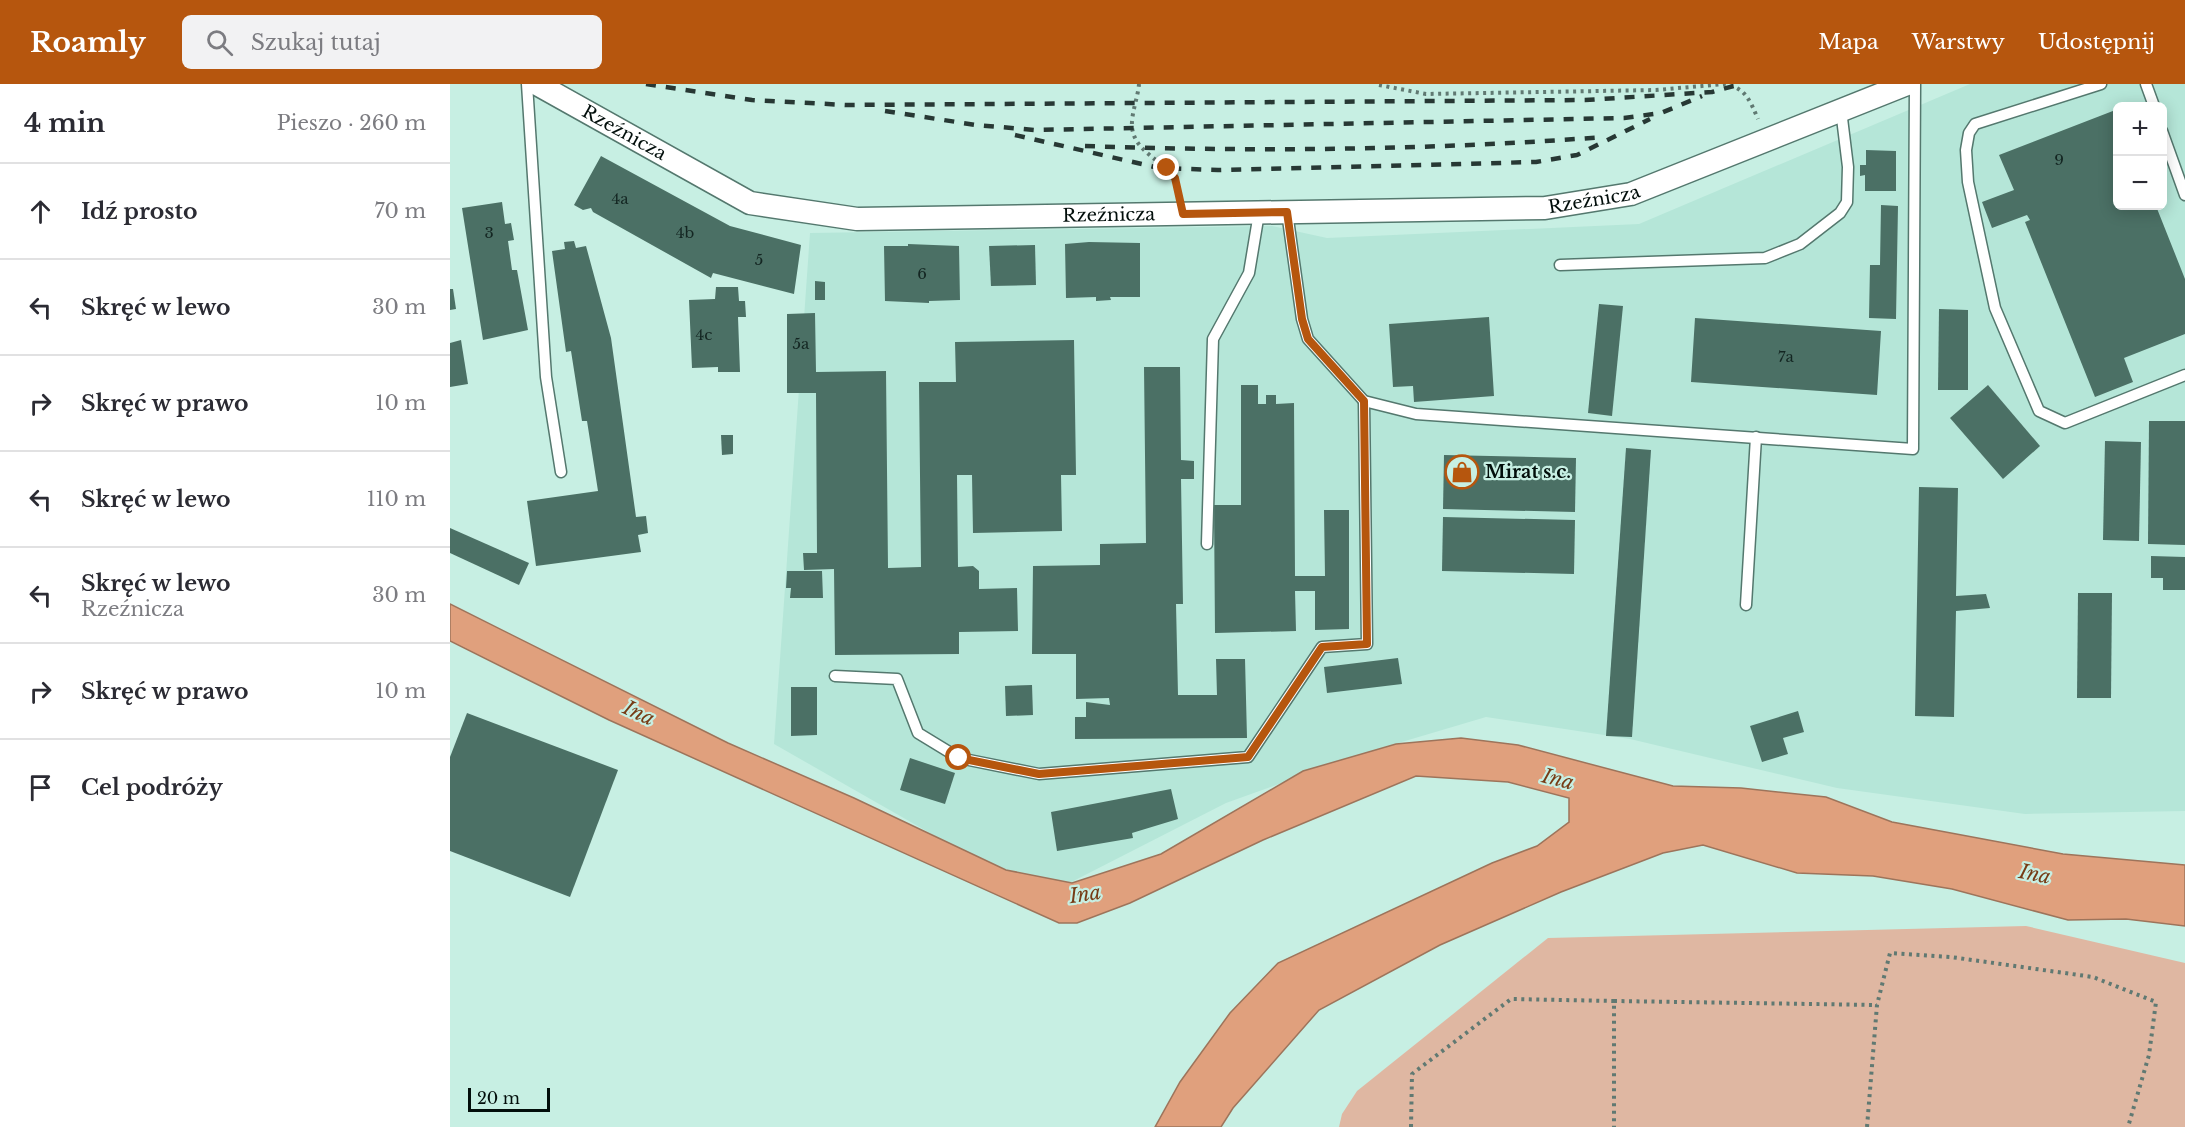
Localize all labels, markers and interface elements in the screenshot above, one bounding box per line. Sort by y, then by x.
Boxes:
search box [182,15,602,69]
text: Roamly [30,25,146,60]
icon: search [203,26,236,59]
text: Szukaj tutaj [251,29,381,56]
text: Mapa [1818,29,1879,55]
text: Warstwy [1912,29,2005,55]
text: Udostępnij [2038,29,2155,55]
street label: Rzeźnicza [578,101,670,165]
map controls [2113,102,2167,210]
button: + [2113,102,2167,156]
text: 4 min [24,107,105,139]
text: Pieszo · 260 m [277,111,426,135]
house number: 9 [2054,150,2064,169]
route end [1153,154,1179,180]
button: − [2113,156,2167,210]
street label: Rzeźnicza [1547,180,1643,218]
house number: 4a [611,189,629,208]
icon: ahead [24,195,57,228]
text: Idź prosto [81,198,197,225]
text: 70 m [374,199,426,223]
street label: Rzeźnicza [1062,203,1155,227]
house number: 3 [484,223,494,242]
house number: 4b [676,223,694,242]
house number: 5 [755,250,763,269]
house number: 6 [917,264,927,283]
icon: left [24,291,57,324]
text: Skręć w lewo [81,294,230,321]
text: 30 m [372,295,426,319]
house number: 4c [696,325,712,344]
house number: 5a [793,334,810,353]
house number: 7a [1778,347,1795,366]
icon: right [24,387,57,420]
text: Skręć w prawo [81,390,248,417]
text: 10 m [376,391,426,415]
shop icon: Mirat s.c. [1444,454,1480,490]
place label: Mirat s.c. [1485,461,1571,483]
icon: left [24,483,57,516]
text: Skręć w lewo [81,486,230,513]
text: 110 m [367,487,426,511]
text: Skręć w lewo [81,570,230,597]
icon: left [24,579,57,612]
text: 30 m [372,583,426,607]
text: Rzeźnicza [81,597,184,621]
icon: right [24,675,57,708]
text: Skręć w prawo [81,678,248,705]
text: 10 m [376,679,426,703]
water label: Ina [619,695,659,731]
route start [945,744,971,770]
water label: Ina [1539,763,1576,794]
icon: arrive [24,771,57,804]
text: Cel podróży [81,774,223,801]
water label: Ina [2016,859,2053,889]
water label: Ina [1067,880,1102,908]
scale bar [468,1085,550,1112]
text: 20 m [477,1088,520,1108]

